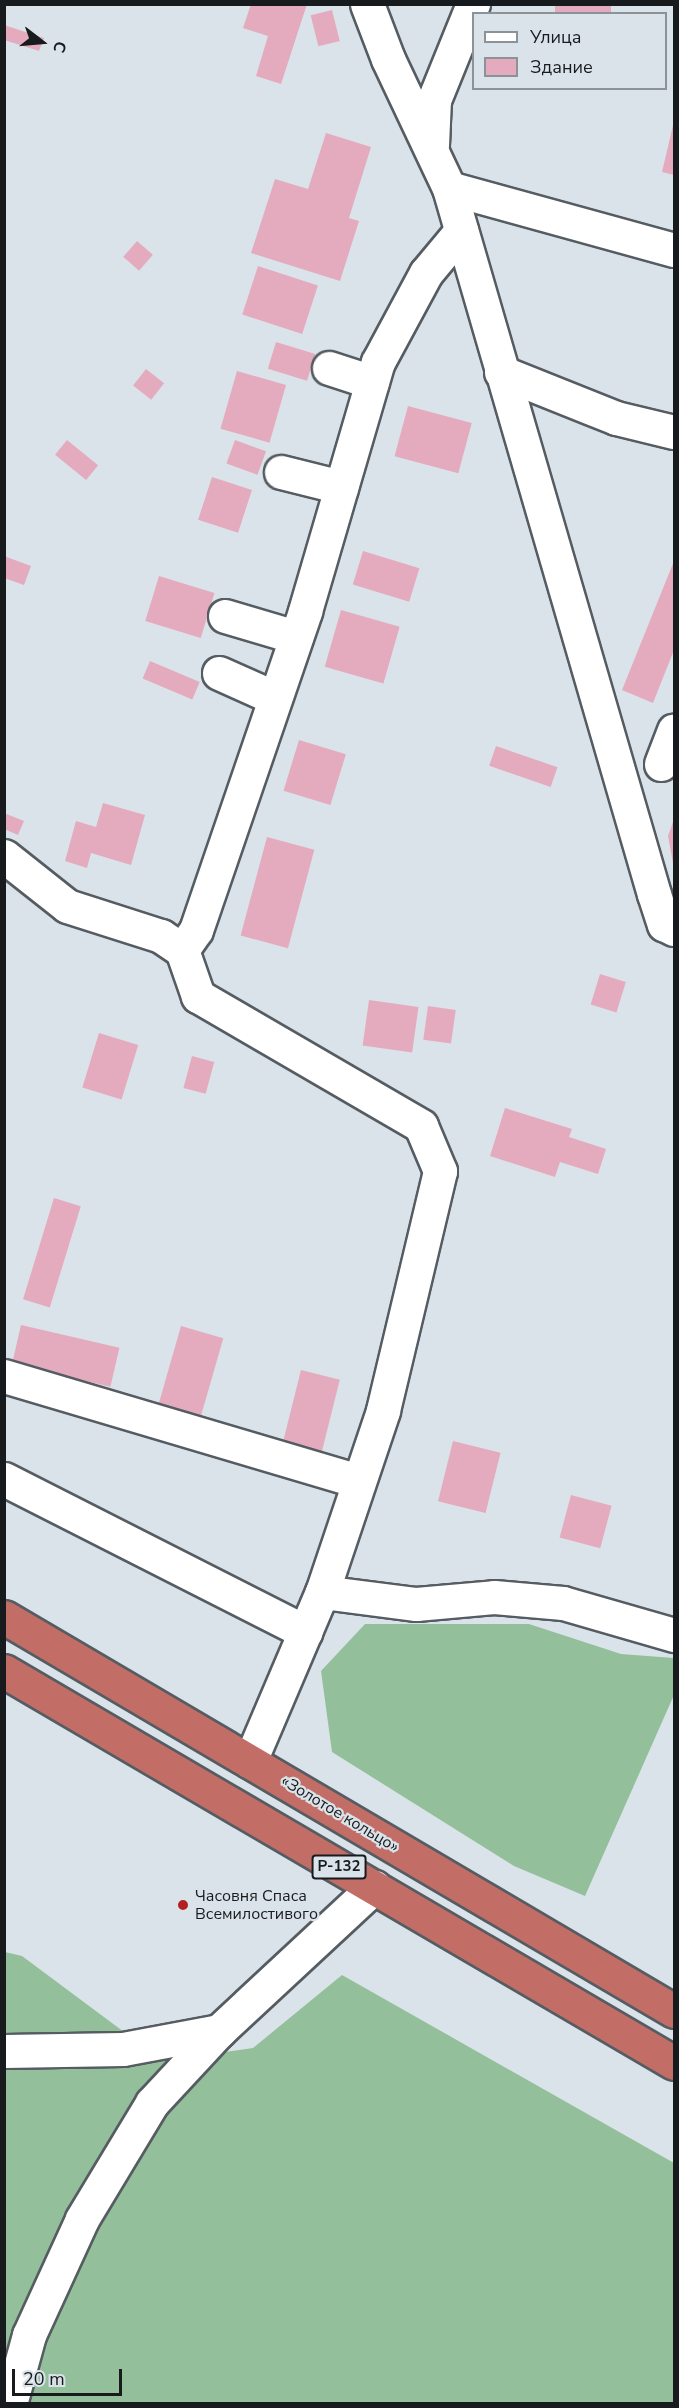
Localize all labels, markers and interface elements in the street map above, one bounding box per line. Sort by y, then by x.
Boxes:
north arrow [12,12,72,72]
legend [472,12,667,90]
text: Улица [530,25,581,49]
text: С [47,39,71,55]
text: Здание [530,55,593,79]
street label: «Золотое кольцо» [278,1771,402,1857]
road number: Р-132 [310,1855,368,1879]
place label: Часовня Спаса Всемилостивого [195,1886,318,1924]
marker: Часовня Спаса Всемилостивого [176,1898,190,1912]
scale bar [15,2357,124,2395]
text: 20 m [23,2367,65,2391]

